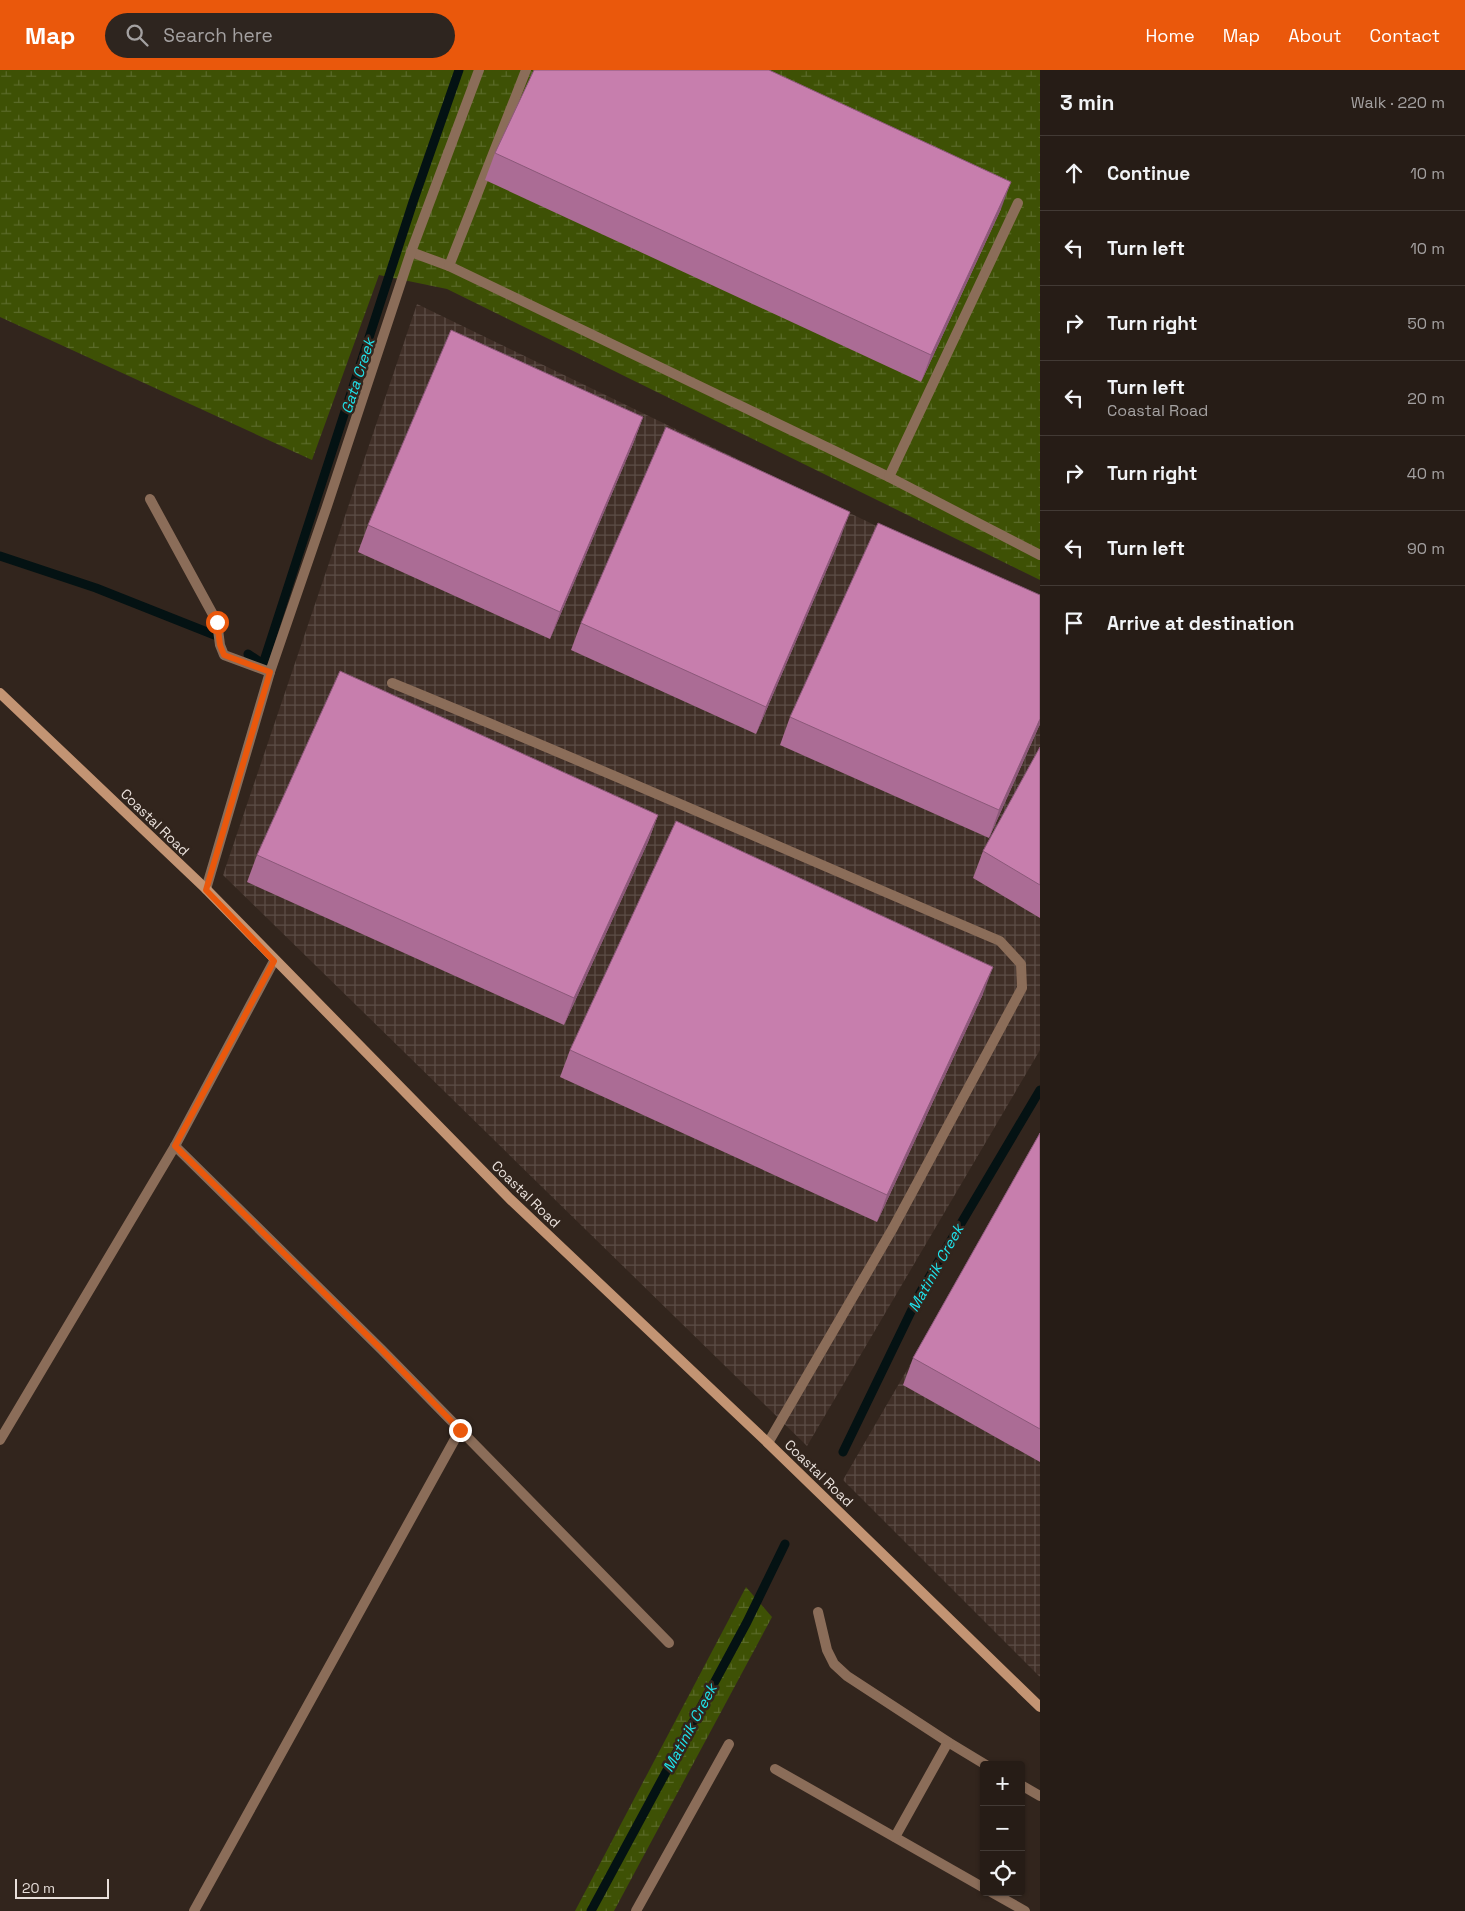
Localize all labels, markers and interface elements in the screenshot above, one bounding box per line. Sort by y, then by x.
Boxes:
search box [105,13,455,58]
text: Map [25,20,75,51]
icon: search [123,21,151,49]
text: Search here [163,23,273,48]
text: Home [1146,24,1195,47]
text: Map [1223,24,1260,47]
text: About [1288,24,1342,47]
text: Contact [1370,24,1440,47]
text: 3 min [1060,89,1115,116]
text: Walk · 220 m [1351,92,1445,113]
icon: ahead [1060,159,1088,187]
text: Continue [1107,161,1190,186]
text: 10 m [1410,163,1445,184]
icon: left [1060,234,1088,262]
text: Turn left [1107,236,1185,261]
text: 10 m [1410,238,1445,259]
icon: right [1060,309,1088,337]
text: Turn right [1107,311,1197,336]
text: 50 m [1407,313,1445,334]
water label: Gata Creek [336,334,379,416]
text: Turn left [1107,375,1185,400]
icon: left [1060,384,1088,412]
text: 20 m [1407,388,1445,409]
text: Coastal Road [1107,400,1208,421]
icon: right [1060,459,1088,487]
text: Turn right [1107,461,1197,486]
text: 40 m [1407,463,1445,484]
icon: left [1060,534,1088,562]
text: Turn left [1107,536,1185,561]
text: 90 m [1407,538,1445,559]
icon: arrive [1060,609,1088,637]
route start [206,611,229,634]
text: Arrive at destination [1107,611,1295,636]
street label: Coastal Road [117,785,193,859]
street label: Coastal Road [488,1157,564,1231]
water label: Matinik Creek [904,1219,968,1315]
route end [449,1419,472,1442]
street label: Coastal Road [781,1436,857,1510]
water label: Matinik Creek [658,1679,722,1775]
map controls [980,1761,1025,1896]
button: + [980,1761,1025,1806]
button: − [980,1806,1025,1851]
button: locate [980,1851,1025,1896]
scale bar [15,1876,109,1899]
text: 20 m [22,1879,55,1897]

